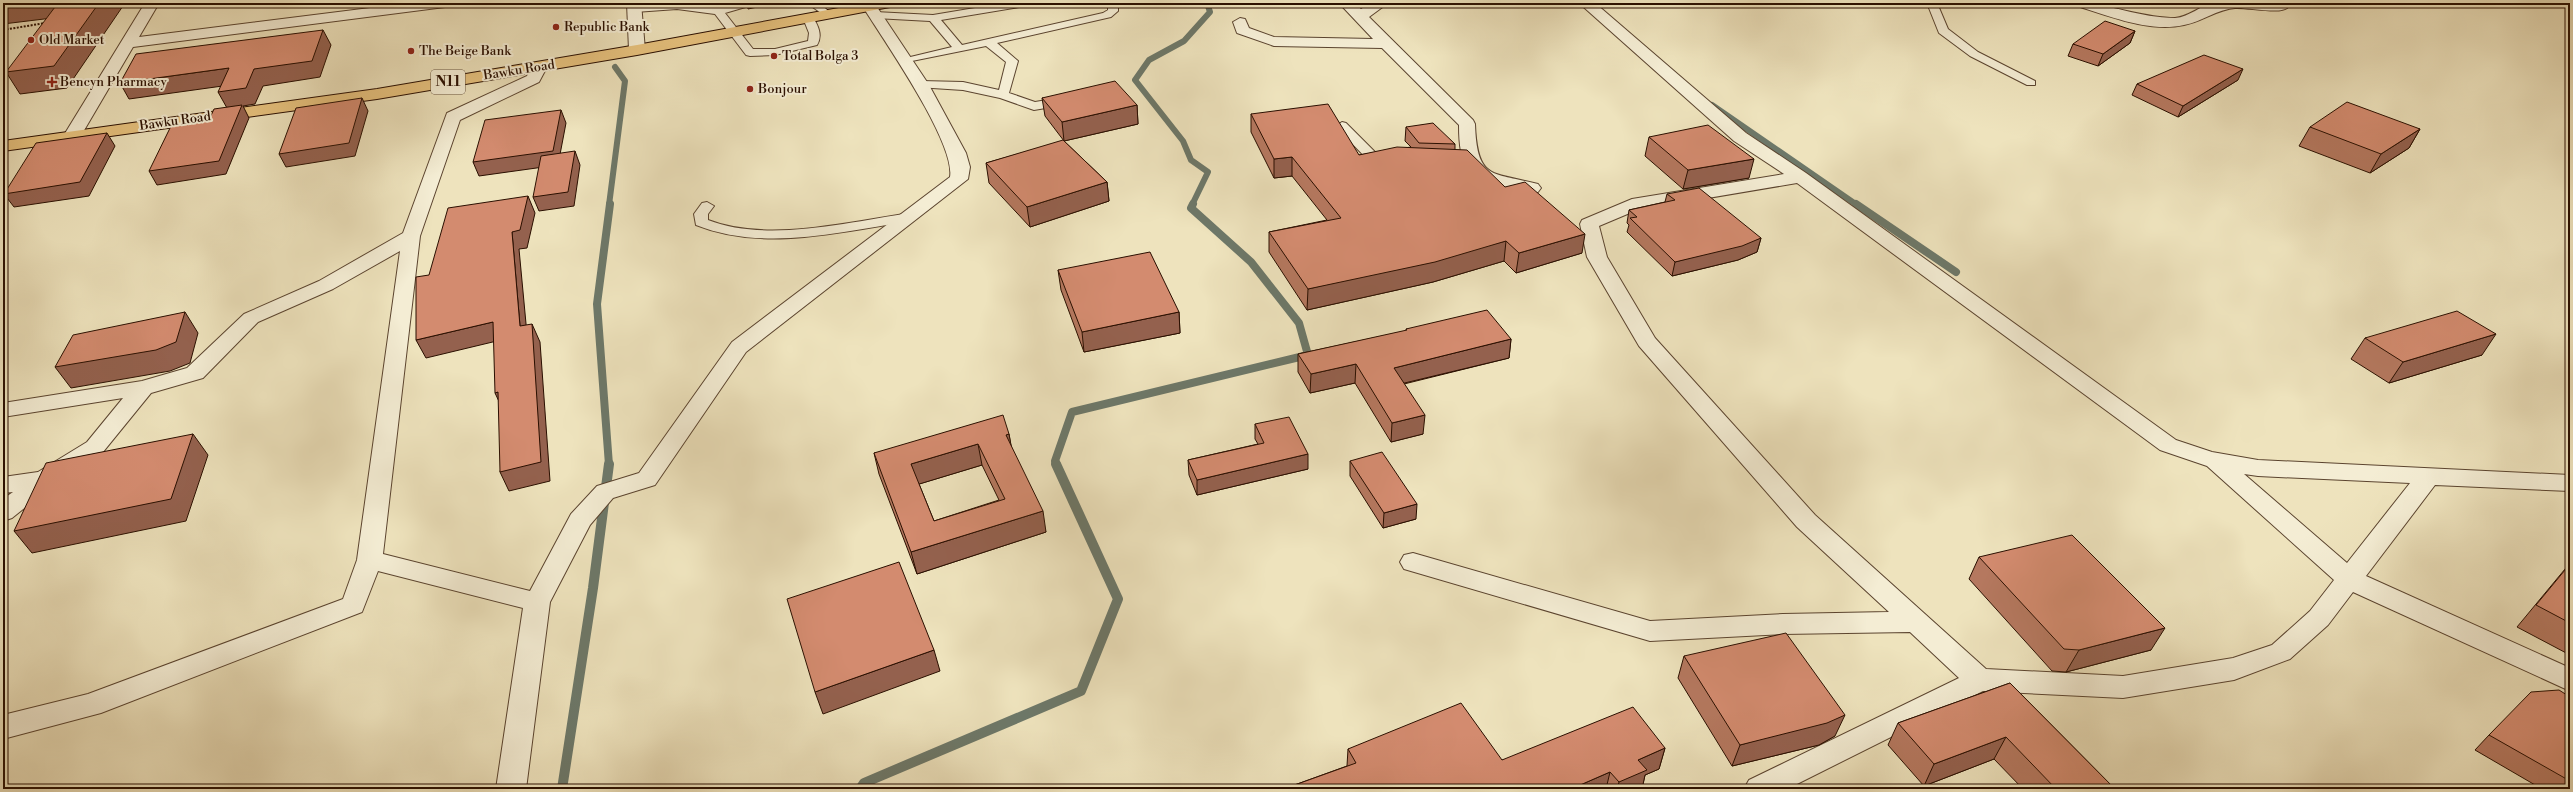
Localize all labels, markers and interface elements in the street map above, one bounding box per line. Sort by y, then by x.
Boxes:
place label: Republic Bank [564,19,651,35]
marker: Republic Bank [551,22,561,32]
place label: Old Market [39,32,105,48]
marker: Old Market [26,35,36,45]
place label: The Beige Bank [419,43,512,59]
marker: The Beige Bank [406,46,416,56]
place label: Total Bolga 3 [782,48,859,64]
marker: Total Bolga 3 [769,51,779,61]
street label: Bawku Road [481,56,556,84]
road number: N11 [431,70,465,94]
place label: Bencyn Pharmacy [59,74,167,90]
marker: Bencyn Pharmacy [47,77,57,87]
place label: Bonjour [757,81,807,97]
marker: Bonjour [745,84,755,94]
street label: Bawku Road [137,108,212,134]

